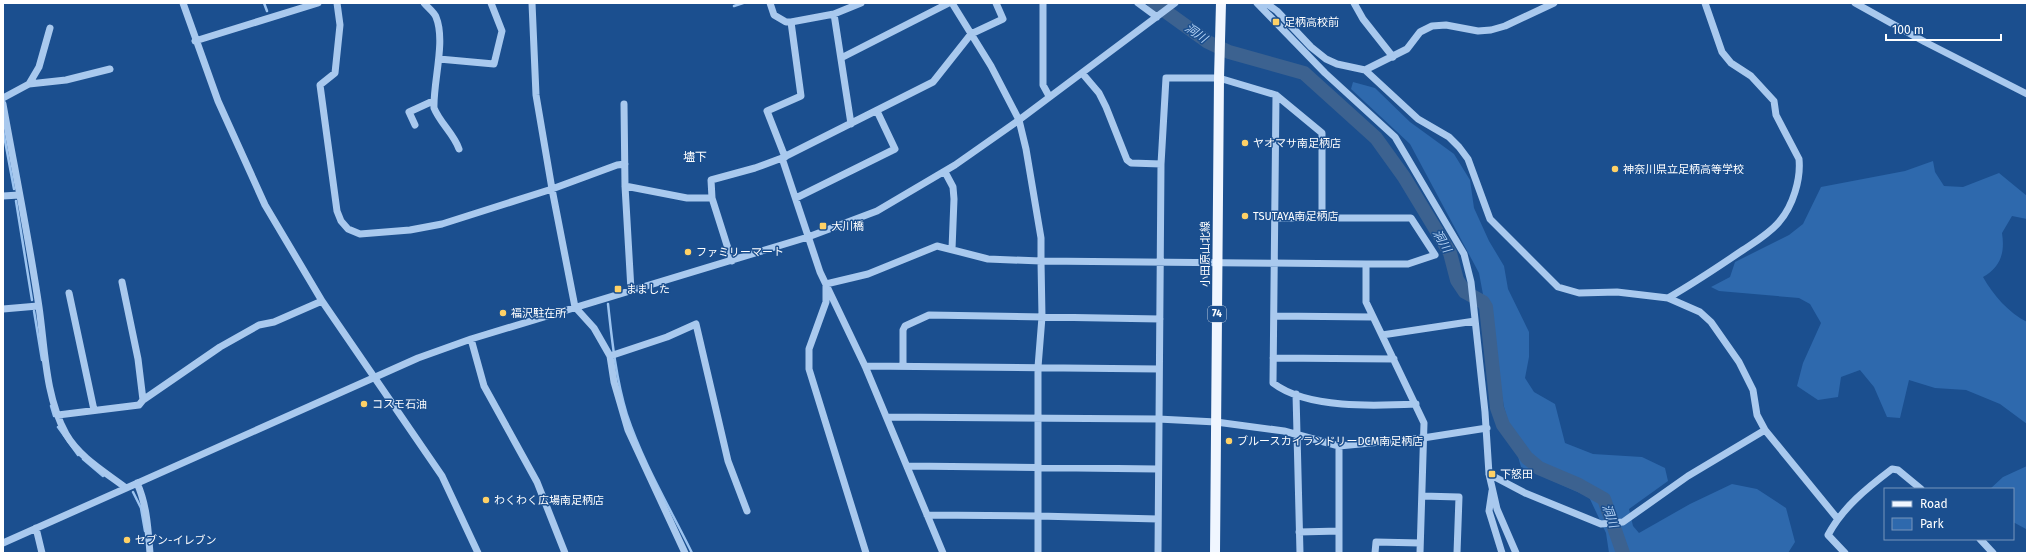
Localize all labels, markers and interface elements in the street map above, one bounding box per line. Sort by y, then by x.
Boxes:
place label: 足柄高校前 [1284,16,1339,29]
scale bar [1886,16,2001,42]
marker: 足柄高校前 [1271,17,1281,27]
water label: 洞川 [1182,20,1211,47]
text: 100 m [1892,23,1924,37]
place label: ヤオマサ南足柄店 [1253,137,1341,150]
marker: ヤオマサ南足柄店 [1240,138,1250,148]
district label: 壗下 [683,150,707,164]
place label: 神奈川県立足柄高等学校 [1623,163,1744,176]
marker: 神奈川県立足柄高等学校 [1610,164,1620,174]
place label: TSUTAYA南足柄店 [1253,210,1338,223]
marker: TSUTAYA南足柄店 [1240,211,1250,221]
place label: 大川橋 [831,220,864,233]
marker: 大川橋 [818,221,828,231]
street label: 小田原山北線 [1199,221,1212,287]
water label: 洞川 [1430,227,1455,257]
place label: ファミリーマート [696,246,784,259]
marker: ファミリーマート [683,247,693,257]
place label: まました [626,283,670,296]
marker: まました [613,284,623,294]
road number: 74 [1208,306,1226,322]
place label: 福沢駐在所 [511,307,567,320]
marker: 福沢駐在所 [498,308,508,318]
place label: コスモ石油 [372,398,427,411]
marker: コスモ石油 [359,399,369,409]
place label: ブルースカイランドリーDCM南足柄店 [1237,435,1423,448]
marker: ブルースカイランドリーDCM南足柄店 [1224,436,1234,446]
place label: 下怒田 [1500,468,1533,481]
marker: 下怒田 [1487,469,1497,479]
legend [1884,488,2014,540]
place label: わくわく広場南足柄店 [494,494,604,507]
marker: わくわく広場南足柄店 [481,495,491,505]
text: Road [1920,497,1948,511]
water label: 洞川 [1599,502,1621,532]
text: Park [1920,517,1944,531]
place label: セブン-イレブン [135,534,216,547]
marker: セブン-イレブン [122,535,132,545]

